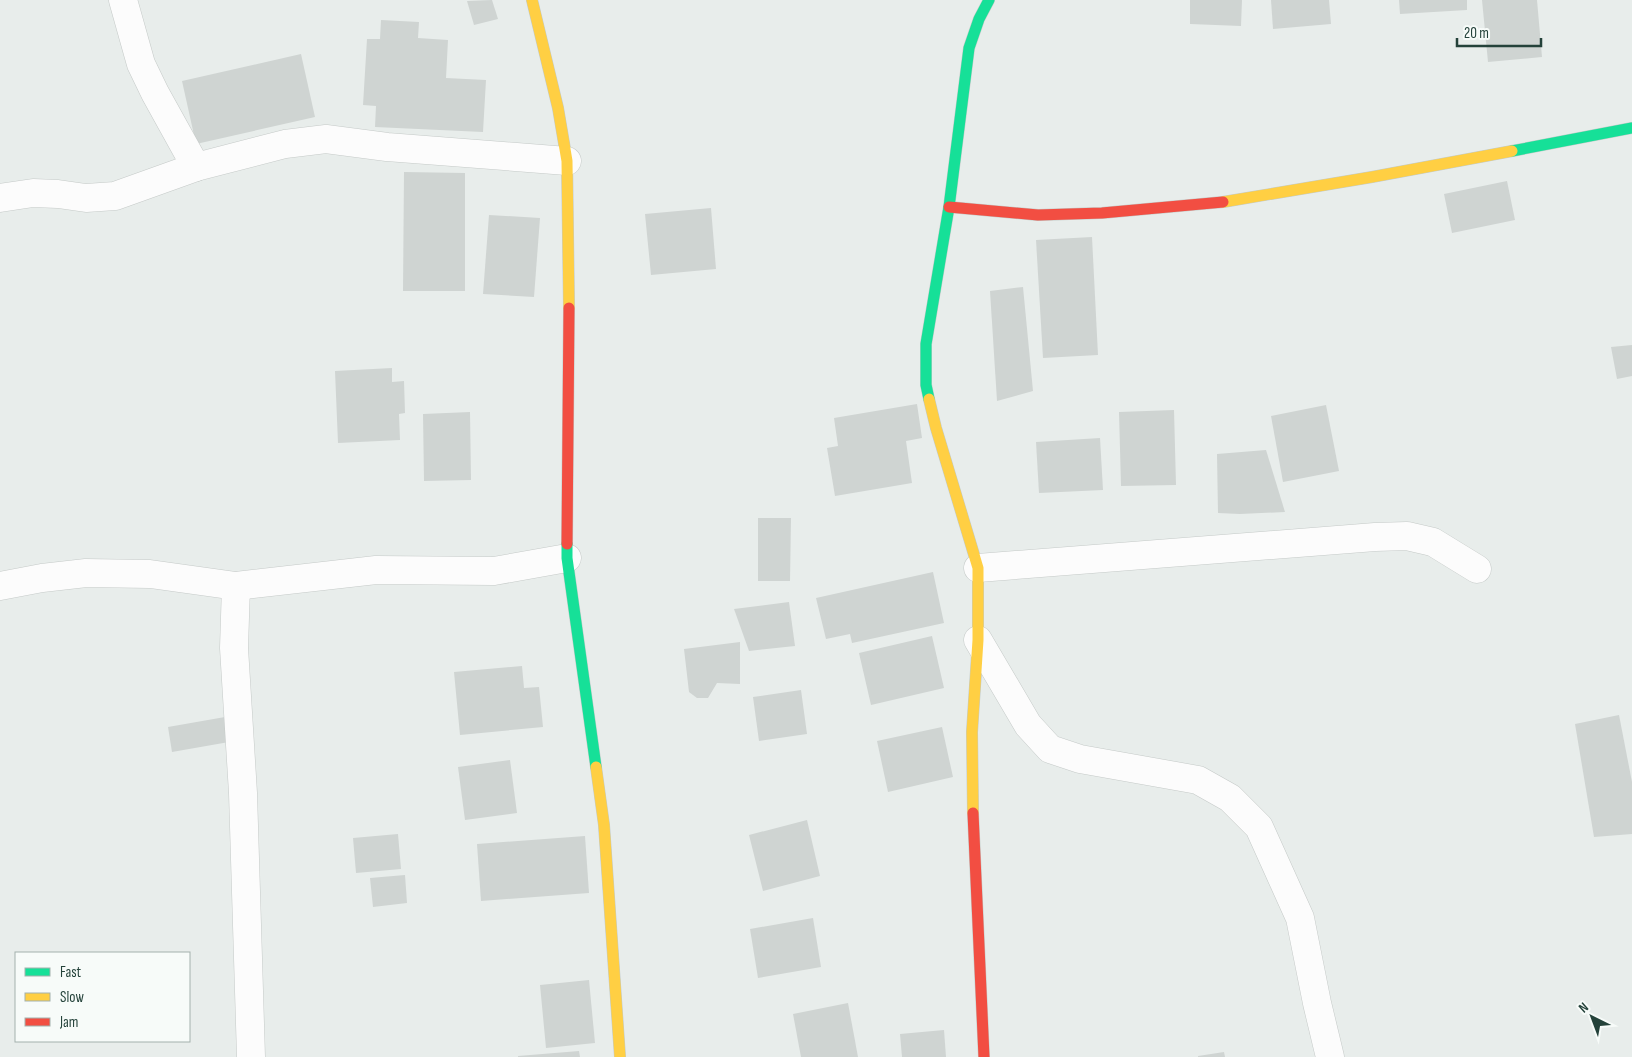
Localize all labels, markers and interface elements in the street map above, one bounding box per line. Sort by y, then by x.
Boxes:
scale bar [1457,15,1541,47]
text: 20 m [1464,24,1489,43]
legend [15,952,190,1042]
text: Fast [60,963,82,982]
text: Slow [60,988,84,1007]
north arrow [1567,992,1617,1042]
text: N [1575,999,1592,1017]
text: Jam [59,1013,78,1032]

